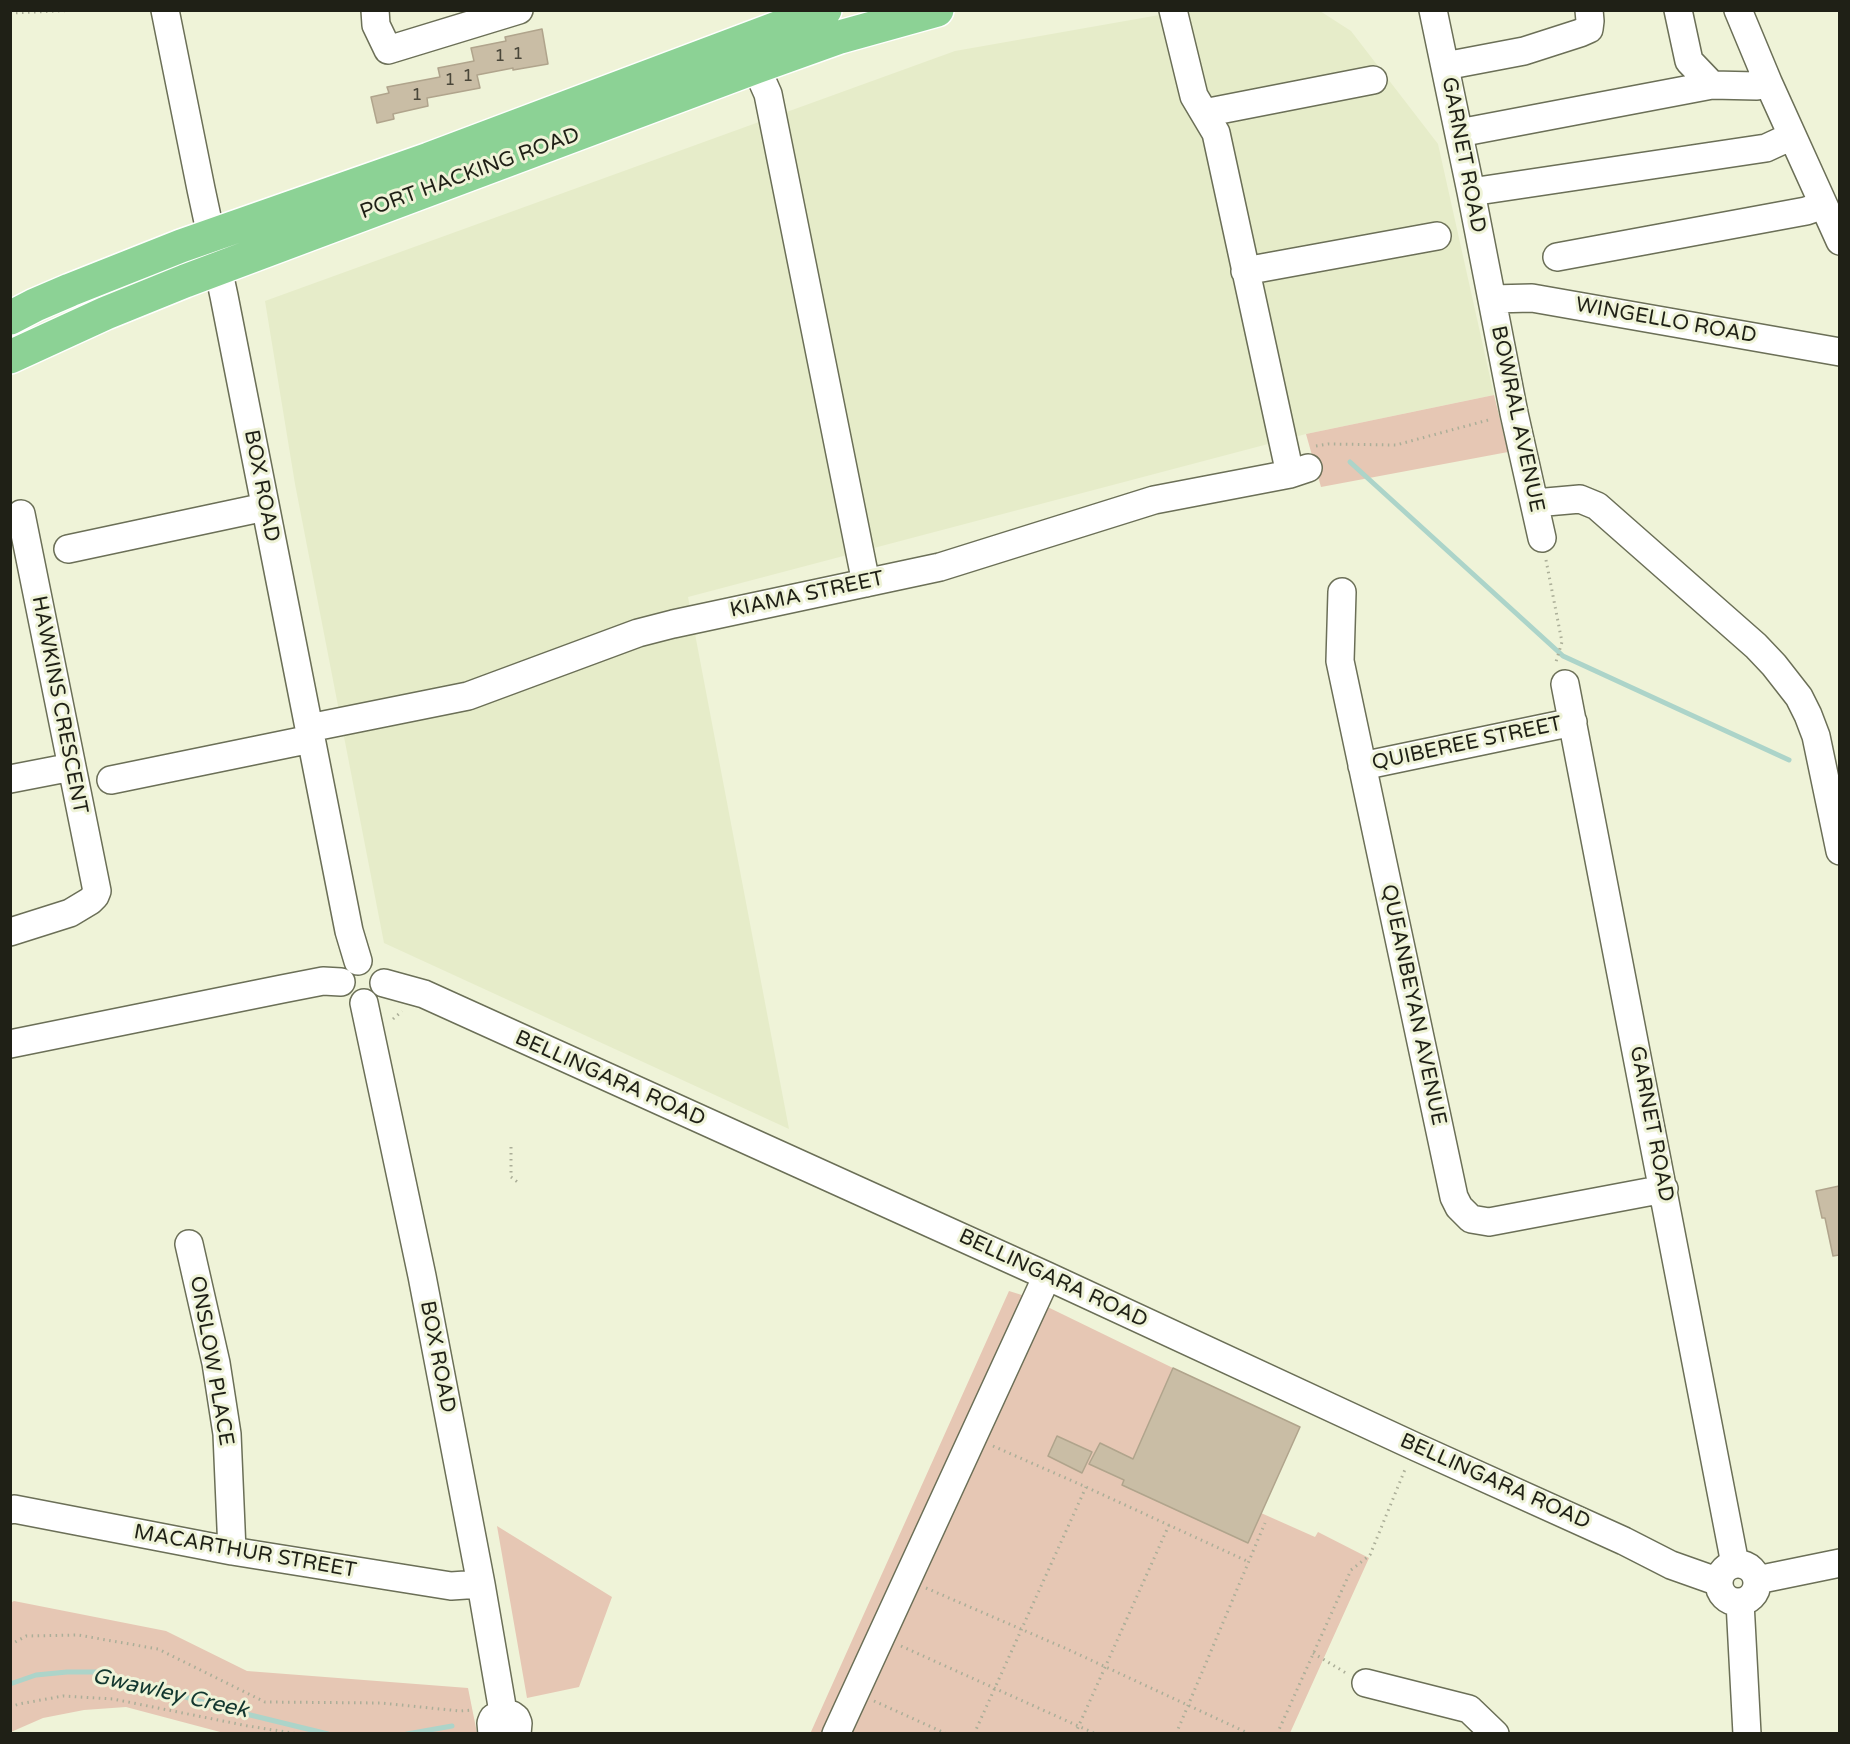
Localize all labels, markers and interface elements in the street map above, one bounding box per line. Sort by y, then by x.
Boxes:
house number: 1 [512,43,524,65]
house number: 1 [494,45,506,67]
house number: 1 [462,65,474,87]
house number: 1 [444,69,456,91]
street label: GARNET ROAD [1436,75,1490,235]
house number: 1 [411,84,423,106]
street label: PORT HACKING ROAD [357,123,583,225]
street label: WINGELLO ROAD [1574,293,1758,349]
street label: BOWRAL AVENUE [1485,324,1549,514]
street label: BOX ROAD [238,428,284,544]
street label: KIAMA STREET [728,566,886,624]
street label: HAWKINS CRESCENT [25,594,93,816]
street label: QUIBEREE STREET [1370,712,1564,776]
street label: QUEANBEYAN AVENUE [1375,882,1451,1128]
street label: BELLINGARA ROAD [511,1026,709,1132]
street label: GARNET ROAD [1624,1044,1678,1204]
street label: BELLINGARA ROAD [954,1224,1152,1334]
street label: ONSLOW PLACE [184,1274,238,1448]
street label: BOX ROAD [414,1299,460,1415]
street label: BELLINGARA ROAD [1396,1429,1594,1535]
street label: MACARTHUR STREET [132,1520,358,1584]
water label: Gwawley Creek [90,1663,250,1725]

